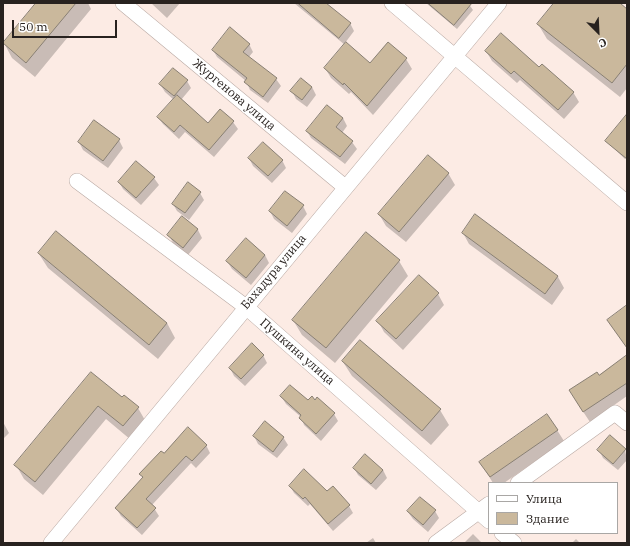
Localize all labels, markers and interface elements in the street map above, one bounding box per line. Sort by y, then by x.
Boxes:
scale bar [14,12,119,38]
north arrow [578,12,618,52]
text: 50 m [19,19,48,34]
text: С [597,35,609,51]
street label: Жургенова улица [190,56,278,134]
street label: Бахадура улица [238,232,310,312]
street label: Пушкина улица [257,316,337,388]
legend [488,482,618,534]
text: Улица [526,491,562,506]
text: Здание [526,511,569,526]

